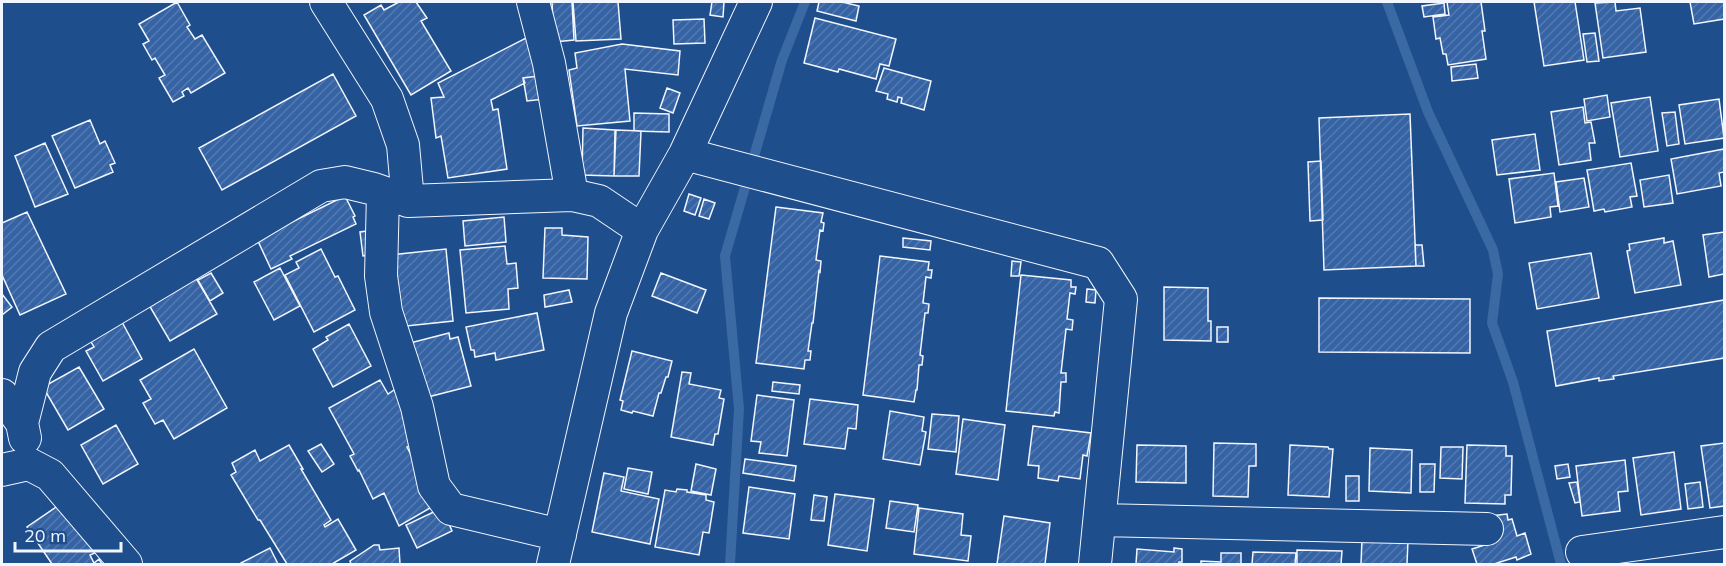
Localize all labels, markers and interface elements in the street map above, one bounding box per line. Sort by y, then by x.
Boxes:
scale bar [15,515,122,553]
text: 20 m [24,524,66,547]

